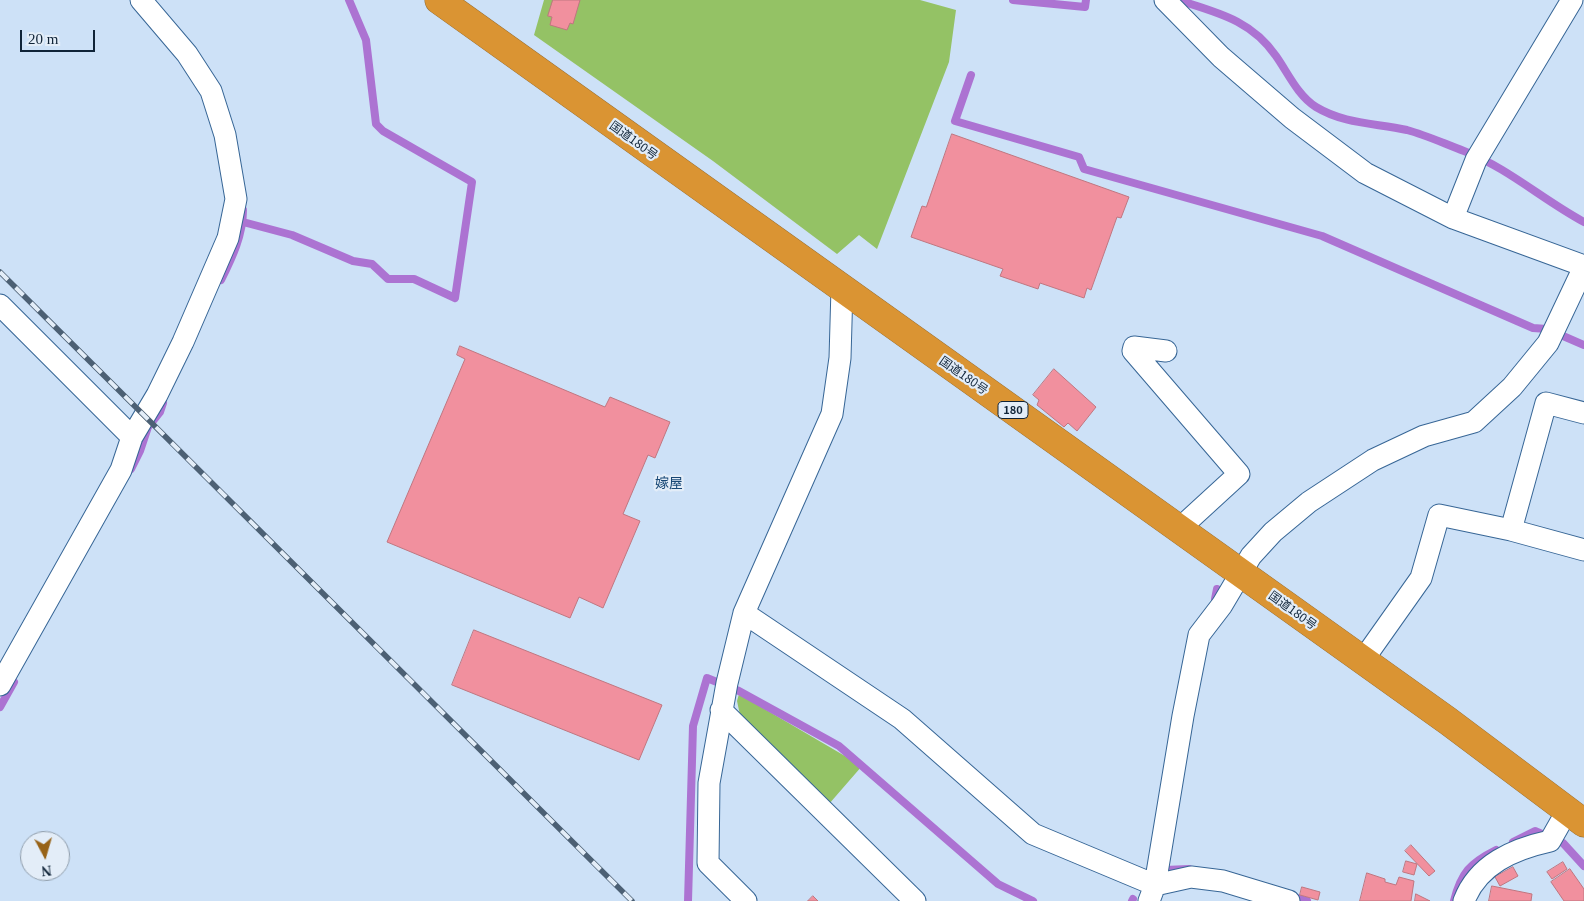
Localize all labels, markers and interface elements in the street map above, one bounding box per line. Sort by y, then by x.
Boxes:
scale bar [22,20,98,52]
text: 20 m [28,31,58,47]
street label: 国道180号 [607,118,661,162]
street label: 国道180号 [937,353,991,397]
road number: 180 [998,402,1028,418]
district label: 嫁屋 [655,475,683,491]
street label: 国道180号 [1266,588,1320,632]
north arrow [20,831,70,881]
text: N [41,862,52,878]

